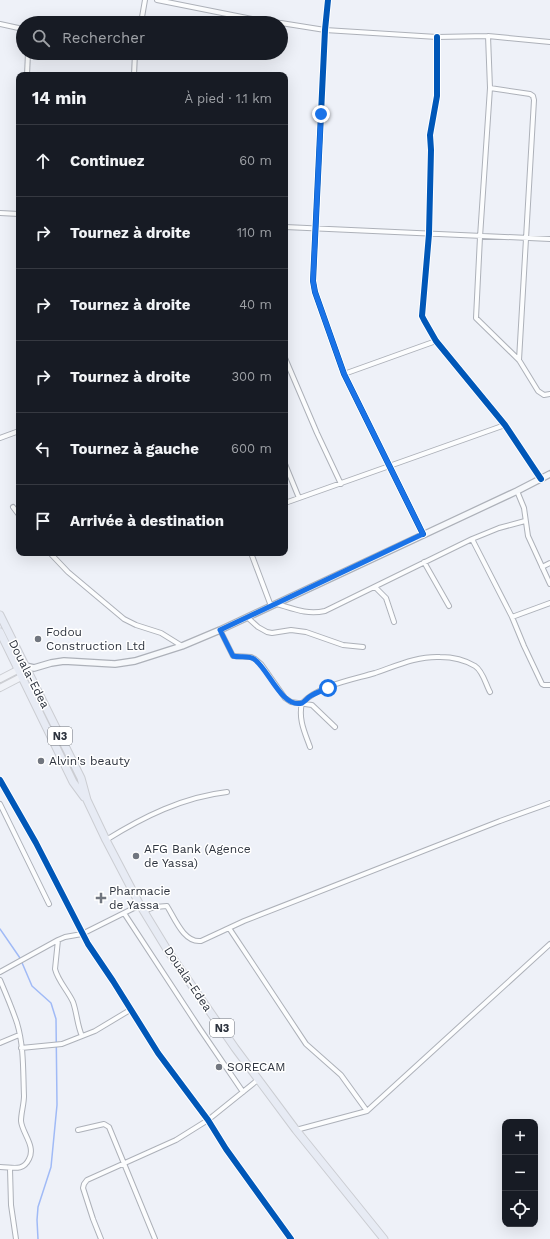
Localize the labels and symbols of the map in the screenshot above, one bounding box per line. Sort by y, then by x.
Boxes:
route end [312,105,330,123]
place label: Fodou Construction Ltd [46,625,145,653]
marker: Fodou Construction Ltd [33,634,43,644]
street label: Douala-Edea [6,637,52,711]
route start [319,679,337,697]
road number: N3 [48,727,72,745]
place label: Alvin's beauty [49,754,131,768]
marker: Alvin's beauty [36,756,46,766]
place label: AFG Bank (Agence de Yassa) [144,842,251,870]
marker: AFG Bank (Agence de Yassa) [131,851,141,861]
place label: Pharmacie de Yassa [109,884,171,912]
marker: Pharmacie de Yassa [96,893,106,903]
street label: Douala-Edea [161,944,215,1014]
road number: N3 [210,1019,234,1037]
place label: SORECAM [227,1060,286,1074]
marker: SORECAM [214,1062,224,1072]

